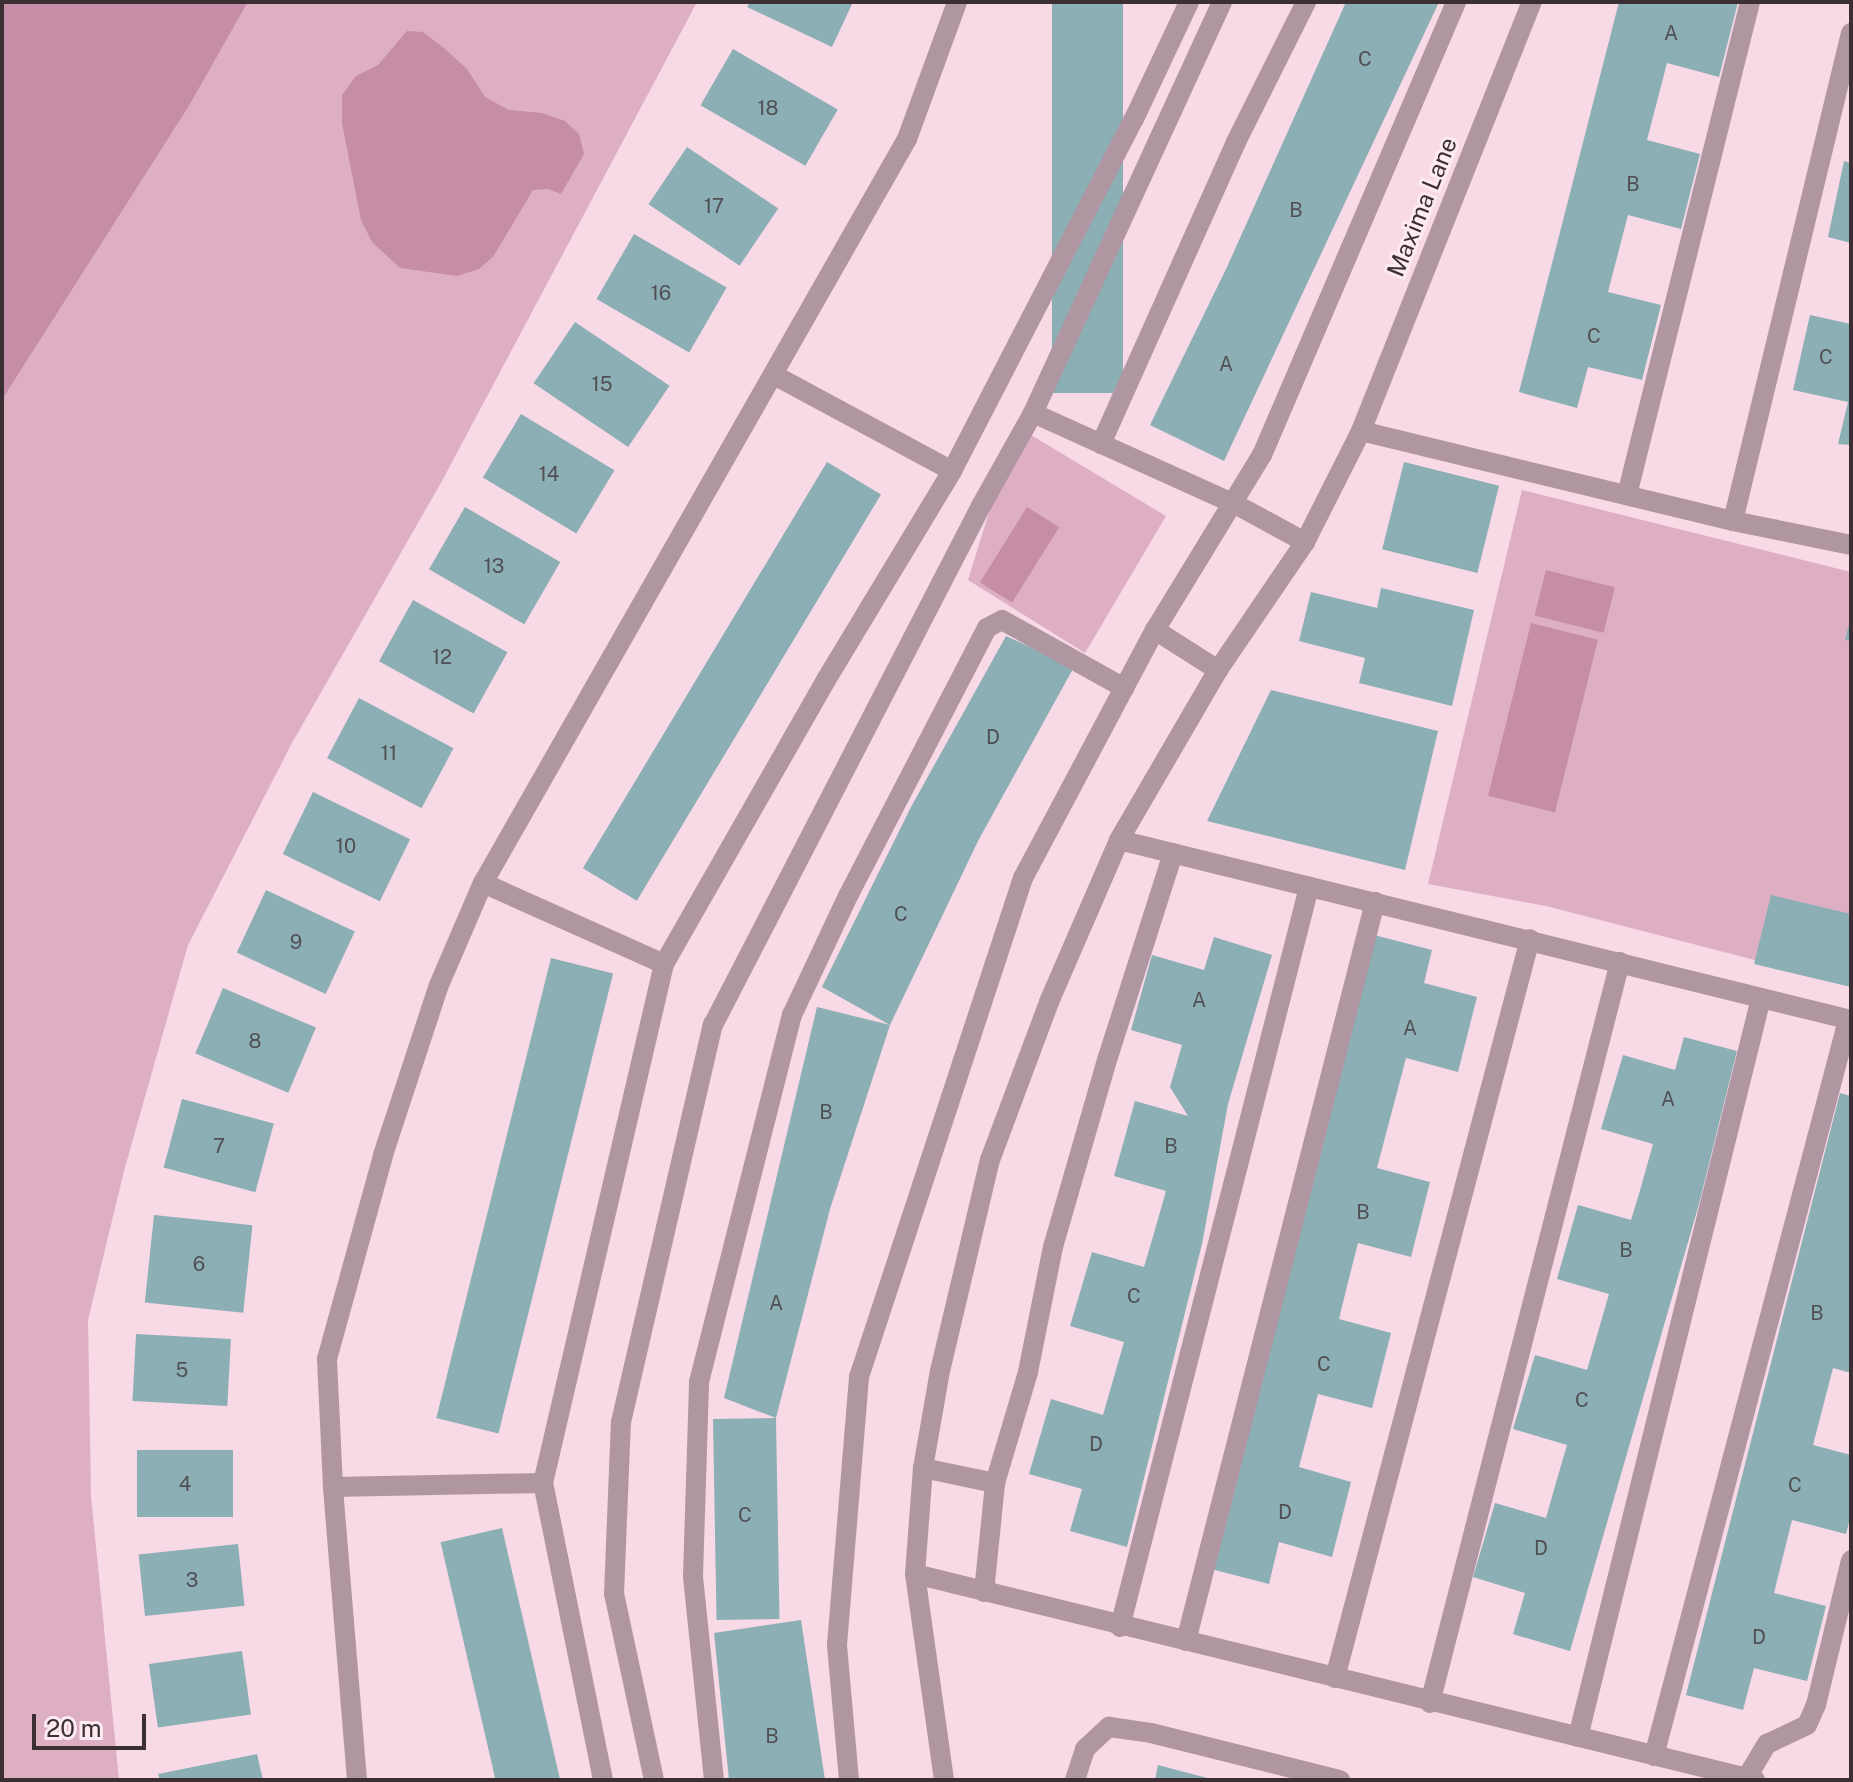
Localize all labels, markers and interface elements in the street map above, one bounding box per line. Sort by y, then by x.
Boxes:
house number: A [1664,21,1678,45]
house number: C [1358,47,1372,71]
house number: 18 [757,96,779,120]
street label: Maxima Lane [1381,133,1463,281]
house number: B [1626,172,1640,196]
house number: 17 [704,194,724,218]
house number: B [1289,198,1303,222]
house number: 16 [651,281,671,305]
house number: C [1587,324,1601,348]
house number: C [1819,345,1833,369]
house number: A [1219,352,1233,376]
house number: 15 [592,372,612,396]
house number: 14 [539,462,559,486]
house number: 13 [484,554,504,578]
house number: 12 [432,645,452,669]
house number: D [986,725,1000,749]
house number: 11 [381,741,397,765]
house number: 10 [336,834,356,858]
house number: C [894,902,908,926]
house number: 9 [290,930,302,954]
house number: A [1192,988,1206,1012]
house number: A [1403,1016,1417,1040]
house number: 8 [249,1029,261,1053]
house number: A [1661,1087,1675,1111]
house number: B [819,1100,833,1124]
house number: 7 [213,1134,225,1158]
house number: B [1164,1134,1178,1158]
house number: B [1356,1200,1370,1224]
house number: B [1619,1238,1633,1262]
house number: 6 [193,1252,205,1276]
house number: C [1127,1284,1141,1308]
house number: A [769,1291,783,1315]
house number: B [1810,1301,1824,1325]
house number: C [1317,1352,1331,1376]
house number: 5 [176,1358,188,1382]
house number: C [1575,1388,1589,1412]
house number: D [1089,1432,1103,1456]
house number: 4 [179,1472,191,1496]
house number: C [1788,1473,1802,1497]
house number: D [1278,1500,1292,1524]
house number: C [738,1503,752,1527]
house number: D [1534,1536,1548,1560]
house number: 3 [186,1568,198,1592]
house number: D [1752,1625,1766,1649]
scale bar [36,1698,150,1748]
text: 20 m [46,1714,102,1742]
house number: B [765,1724,779,1748]

